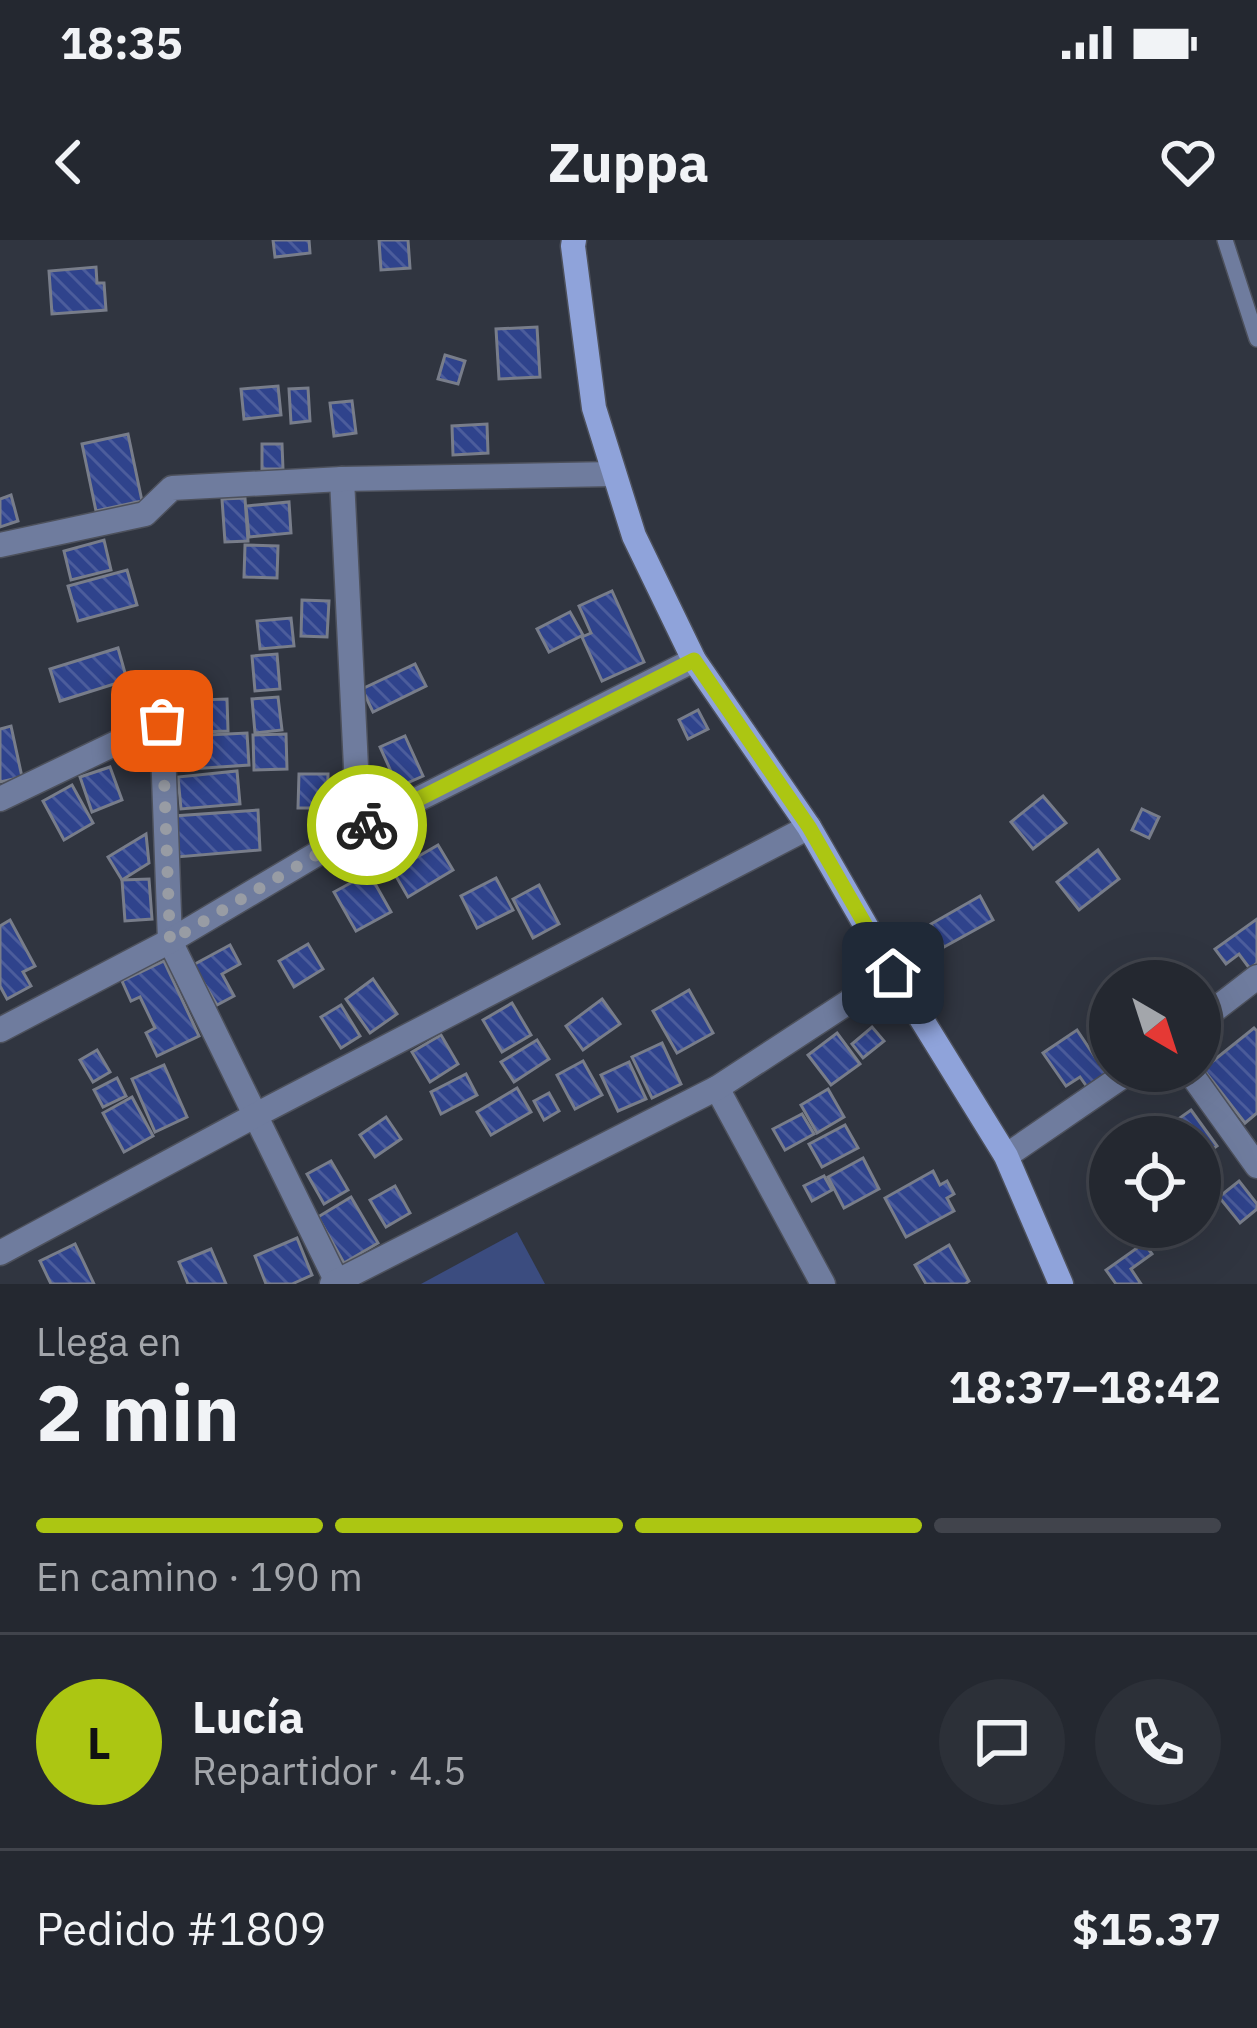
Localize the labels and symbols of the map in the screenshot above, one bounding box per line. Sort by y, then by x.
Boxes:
pin [111,670,213,772]
courier [307,765,427,885]
pin [842,922,944,1024]
north arrow [1089,960,1221,1092]

